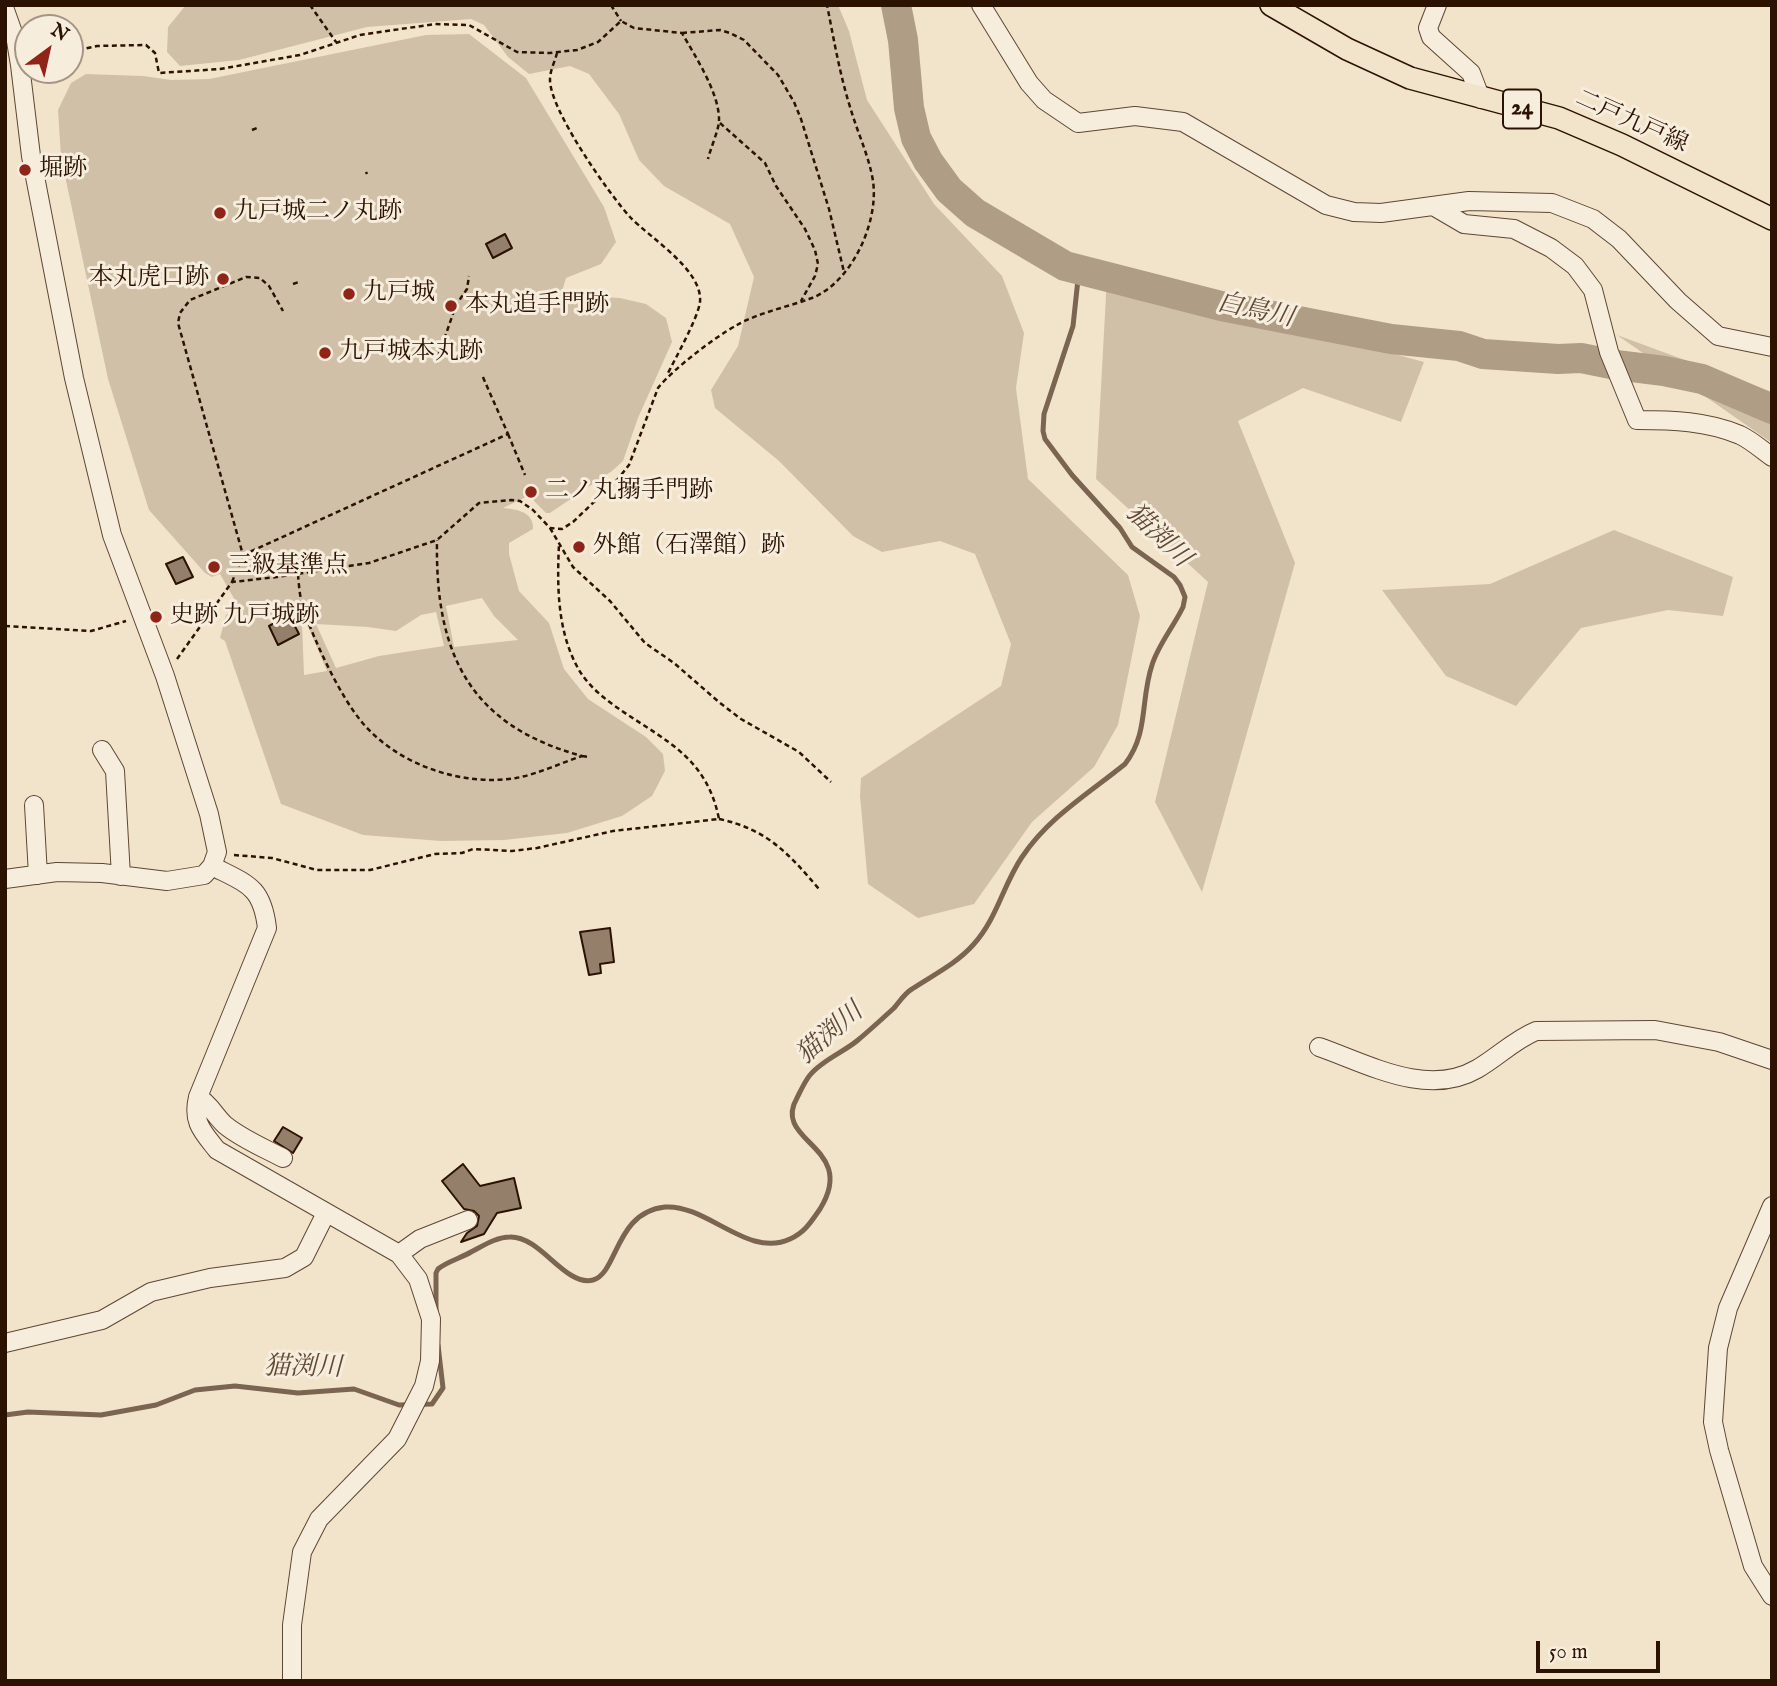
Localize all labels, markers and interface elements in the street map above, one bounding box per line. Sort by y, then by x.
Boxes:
north arrow [14,14,84,84]
text: N [46,19,73,48]
street label: 二戸九戸線 [1570,85,1692,161]
road number: 24 [1503,90,1541,128]
place label: 堀跡 [39,156,87,184]
marker: 堀跡 [17,162,33,178]
place label: 九戸城二ノ丸跡 [234,199,402,227]
marker: 九戸城二ノ丸跡 [212,205,228,221]
place label: 本丸虎口跡 [89,265,209,293]
marker: 本丸虎口跡 [215,271,231,287]
place label: 九戸城 [363,280,435,308]
marker: 九戸城 [341,286,357,302]
water label: 白鳥川 [1214,289,1296,335]
place label: 本丸追手門跡 [465,292,609,320]
marker: 本丸追手門跡 [443,298,459,314]
place label: 九戸城本丸跡 [339,339,483,367]
marker: 九戸城本丸跡 [317,345,333,361]
place label: 二ノ丸搦手門跡 [545,478,713,506]
marker: 二ノ丸搦手門跡 [523,484,539,500]
water label: 猫渕川 [1118,499,1196,575]
place label: 外館（石澤館）跡 [593,533,785,561]
marker: 外館（石澤館）跡 [571,539,587,555]
place label: 三級基準点 [228,553,348,581]
marker: 三級基準点 [206,559,222,575]
place label: 史跡 九戸城跡 [170,603,319,631]
marker: 史跡 九戸城跡 [148,609,164,625]
water label: 猫渕川 [791,998,871,1072]
water label: 猫渕川 [264,1353,342,1385]
scale bar [1539,1626,1663,1670]
text: 50 m [1549,1639,1588,1666]

